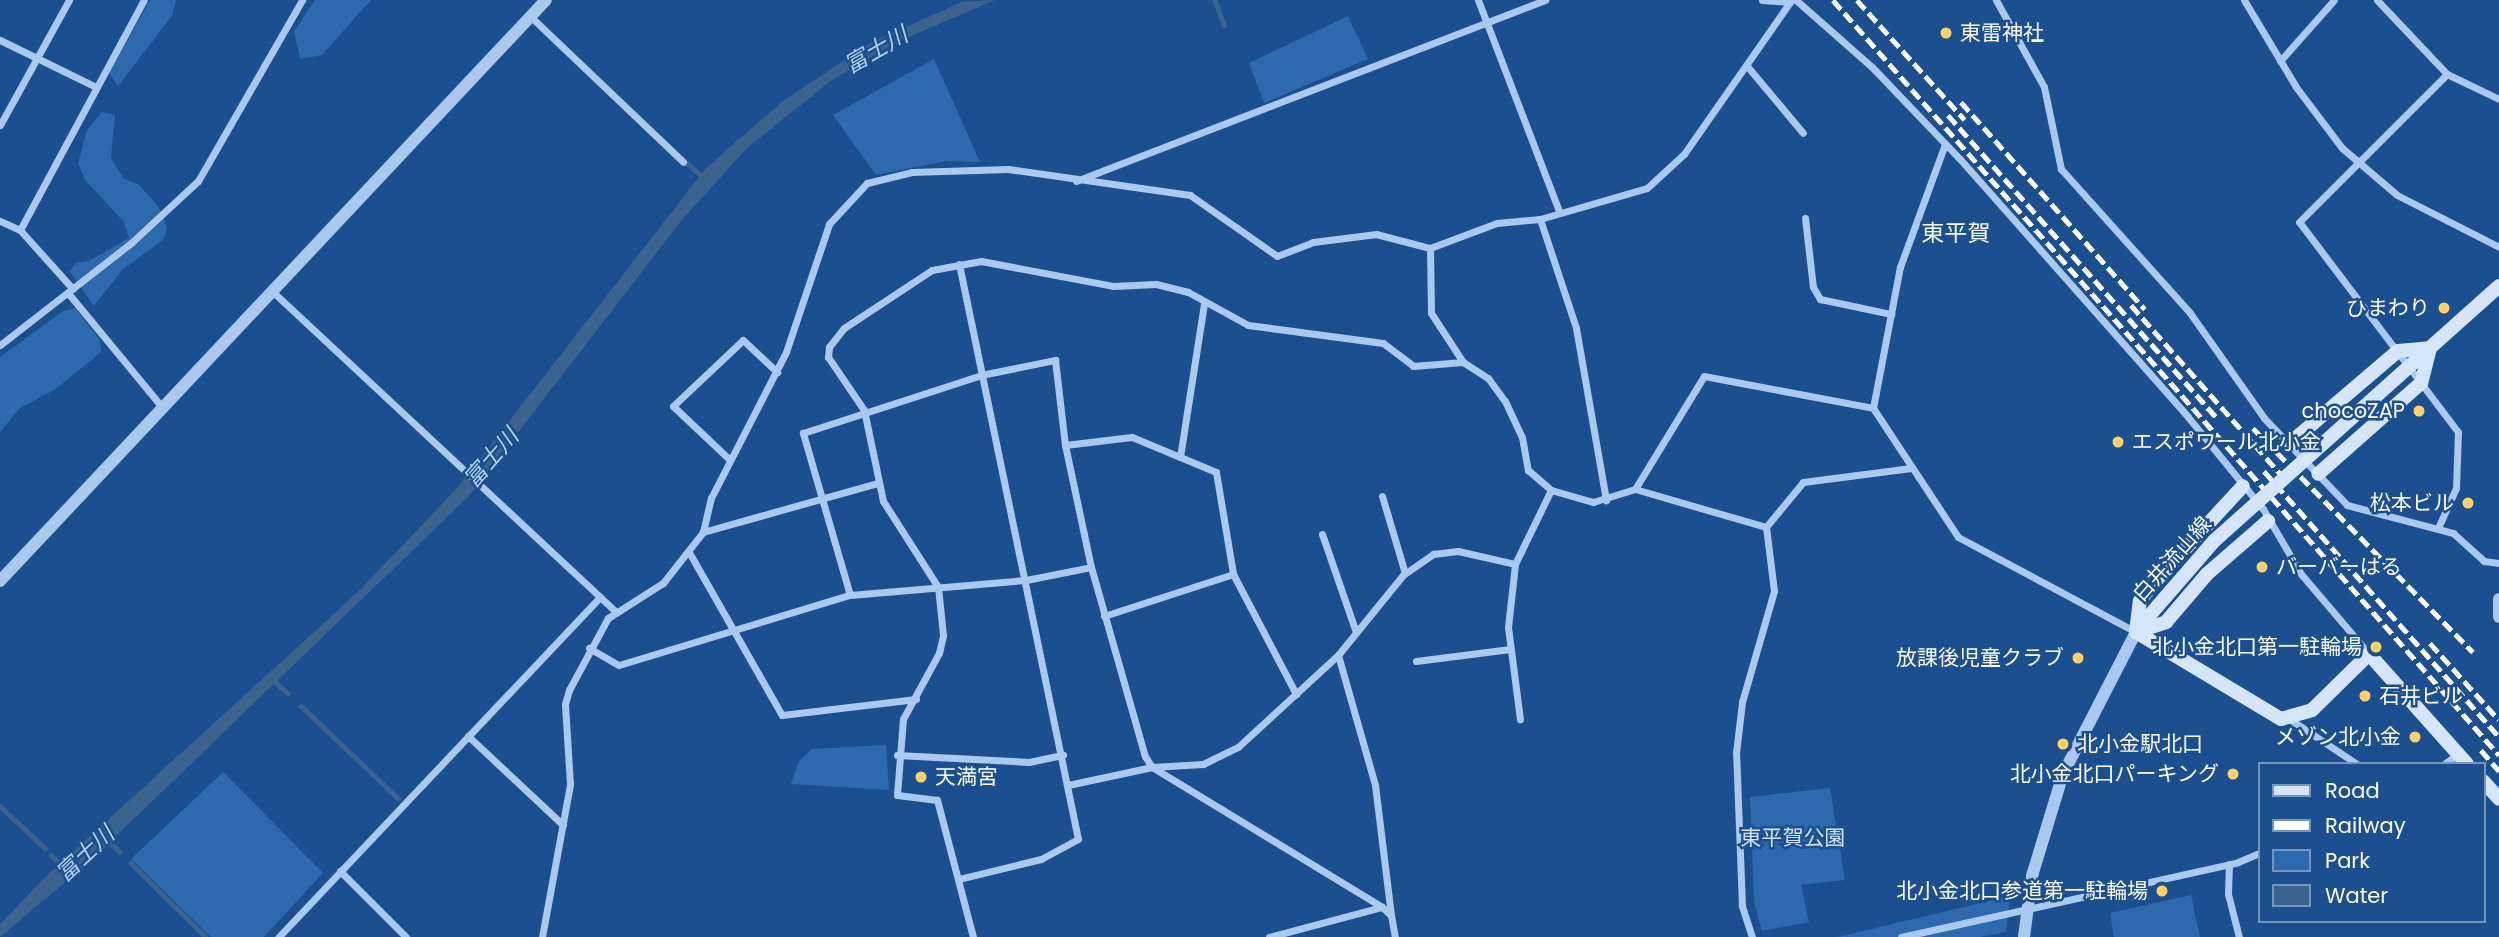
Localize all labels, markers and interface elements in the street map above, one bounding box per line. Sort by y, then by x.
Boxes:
place label: 東雷神社 [1960,20,2044,46]
water label: 富士川 [839,21,913,79]
marker: 東雷神社 [1938,25,1954,41]
district label: 東平賀 [1922,219,1990,247]
place label: ひまわり [2346,295,2430,321]
marker: ひまわり [2436,300,2452,316]
place label: chocoZAP [2302,398,2405,424]
marker: chocoZAP [2411,403,2427,419]
water label: 富士川 [458,423,524,493]
place label: エスポワール北小金 [2132,429,2321,455]
marker: エスポワール北小金 [2110,434,2126,450]
place label: 松本ビル [2370,490,2454,516]
marker: 松本ビル [2460,495,2476,511]
street label: 白井流山線 [2128,512,2216,606]
place label: バーバーはる [2276,554,2402,580]
marker: バーバーはる [2254,559,2270,575]
place label: 北小金北口第一駐輪場 [2152,634,2362,660]
marker: 北小金北口第一駐輪場 [2368,639,2384,655]
place label: 放課後児童クラブ [1896,645,2064,671]
marker: 放課後児童クラブ [2070,650,2086,666]
place label: 石井ビル [2379,683,2463,709]
marker: 石井ビル [2357,688,2373,704]
place label: メゾン北小金 [2275,724,2401,750]
marker: メゾン北小金 [2407,729,2423,745]
place label: 北小金駅北口 [2077,731,2203,757]
marker: 北小金駅北口 [2055,736,2071,752]
place label: 北小金北口パーキング [2009,761,2219,787]
legend [2258,762,2485,923]
place label: 天満宮 [935,764,998,790]
marker: 北小金北口パーキング [2225,766,2241,782]
marker: 天満宮 [913,769,929,785]
text: Road [2325,776,2380,805]
text: Railway [2325,811,2406,840]
water label: 富士川 [50,820,120,888]
park label: 東平賀公園 [1741,825,1845,851]
text: Park [2325,846,2370,875]
place label: 北小金北口参道第一駐輪場 [1896,878,2148,904]
text: Water [2325,881,2388,910]
marker: 北小金北口参道第一駐輪場 [2154,883,2170,899]

